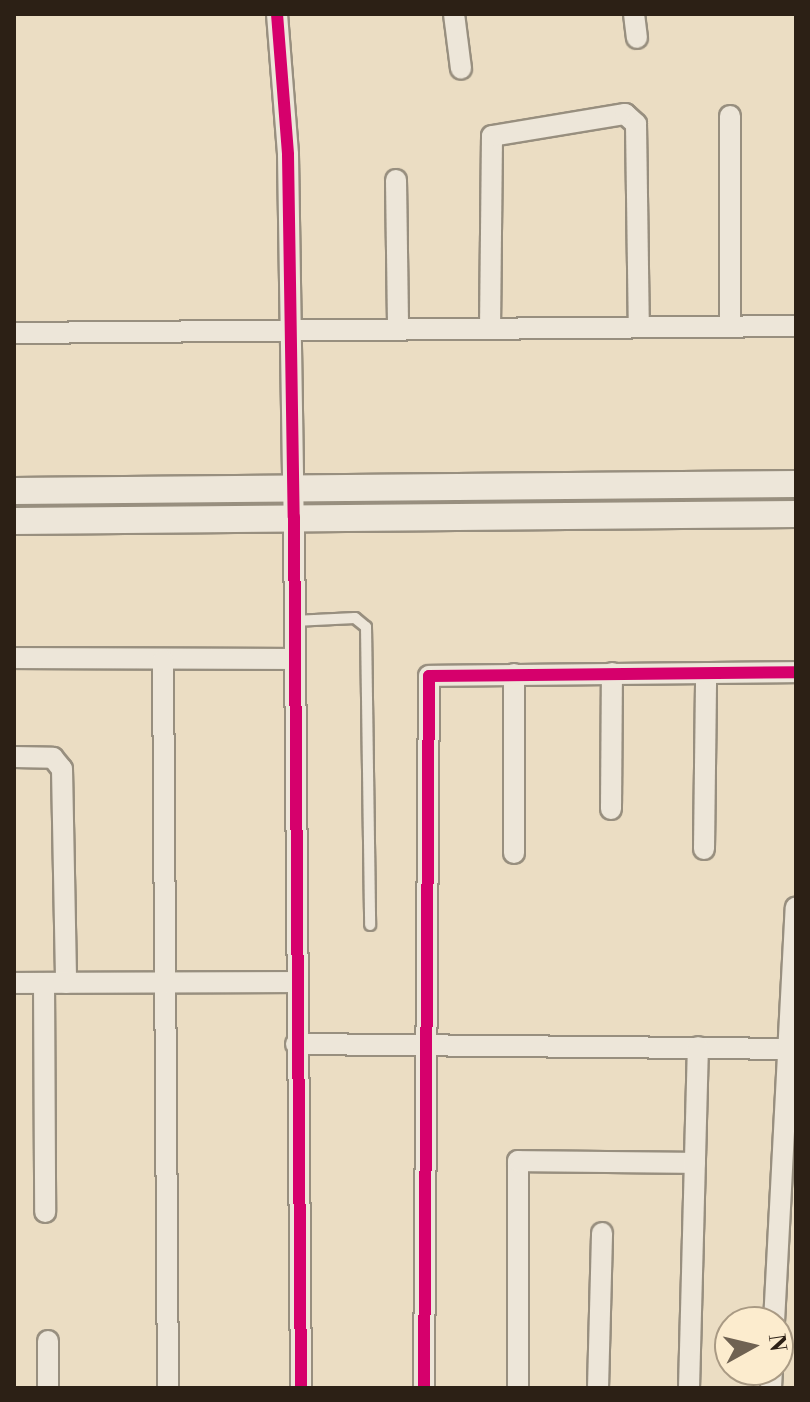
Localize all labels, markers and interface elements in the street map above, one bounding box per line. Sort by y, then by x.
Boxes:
north arrow [714,1306,794,1386]
text: N [762,1332,791,1353]

